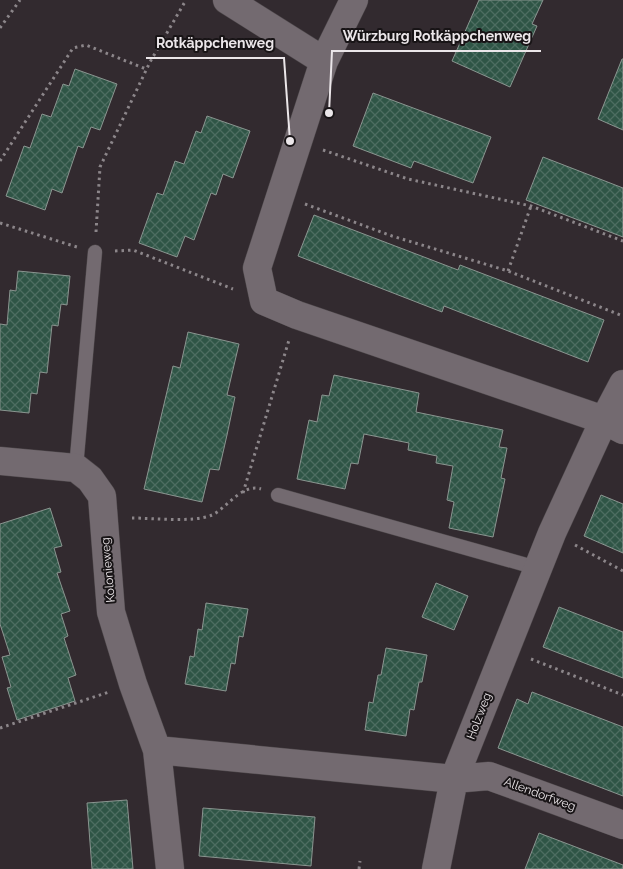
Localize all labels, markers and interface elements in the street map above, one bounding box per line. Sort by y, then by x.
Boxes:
callout: Würzburg Rotkäppchenweg [332,22,541,51]
text: Würzburg Rotkäppchenweg [343,28,531,44]
callout: Rotkäppchenweg [146,29,284,58]
text: Rotkäppchenweg [156,35,274,51]
street label: Kolonieweg [98,537,118,603]
street label: Holzweg [464,691,494,741]
street label: Allendorfweg [502,775,578,813]

